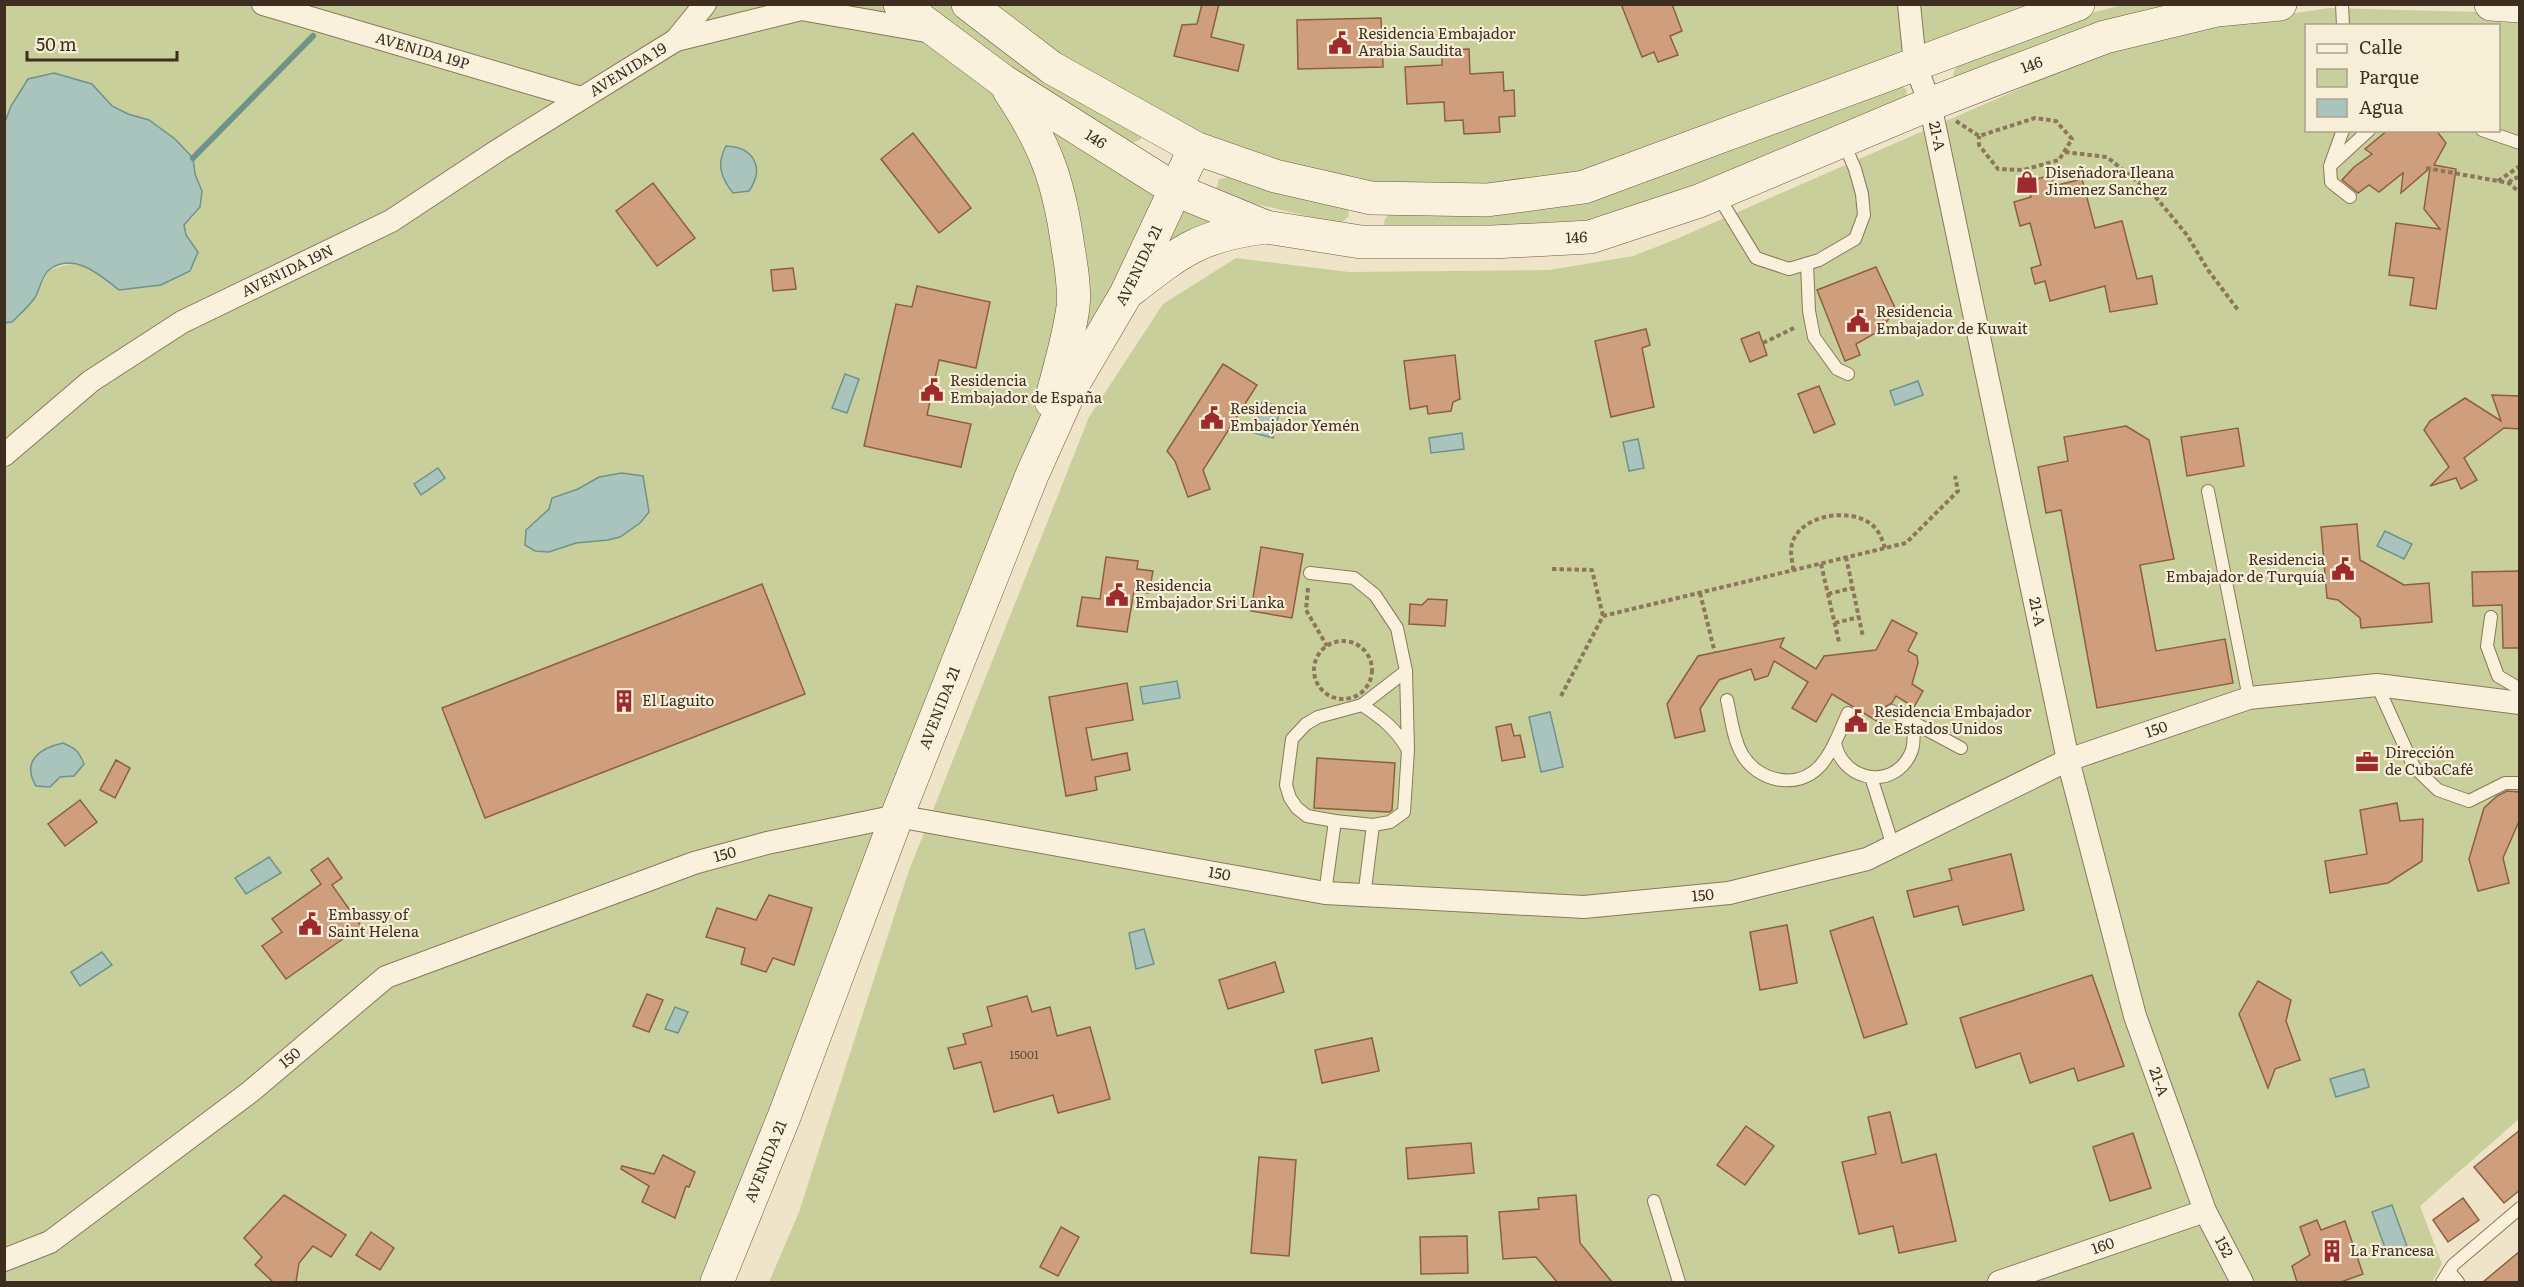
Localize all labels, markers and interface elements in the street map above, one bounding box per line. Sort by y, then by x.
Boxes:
place label: Residencia Embajador Arabia Saudita [1358,21,1516,61]
scale bar [27,24,177,62]
legend [2305,24,2500,132]
street label: AVENIDA 19P [373,25,472,74]
text: 50 m [36,30,77,57]
public building icon: Residencia Embajador Arabia Saudita [1327,30,1353,56]
text: Calle [2359,33,2402,60]
street label: AVENIDA 19 [584,36,671,101]
street label: 146 [2017,49,2046,78]
text: Parque [2359,63,2419,90]
text: Agua [2359,93,2404,120]
street label: 21-A [1924,119,1953,153]
street label: 146 [1081,122,1112,154]
place label: Diseñadora Ileana Jimenez Sanchez [2045,160,2175,200]
shop icon: Diseñadora Ileana Jimenez Sanchez [2014,169,2040,195]
street label: AVENIDA 21 [1109,221,1167,310]
street label: 146 [1565,224,1588,248]
street label: AVENIDA 19N [237,237,337,302]
place label: Residencia Embajador de Kuwait [1876,299,2028,339]
public building icon: Residencia Embajador de Kuwait [1845,308,1871,334]
place label: Residencia Embajador de España [950,368,1103,408]
public building icon: Residencia Embajador de España [919,377,945,403]
place label: Residencia Embajador Yemén [1230,396,1360,436]
public building icon: Residencia Embajador Yemén [1199,405,1225,431]
place label: Residencia Embajador de Turquía [2166,547,2326,587]
public building icon: Residencia Embajador de Turquía [2330,556,2356,582]
place label: Residencia Embajador Sri Lanka [1135,573,1285,613]
public building icon: Residencia Embajador Sri Lanka [1104,582,1130,608]
street label: 21-A [2024,595,2053,628]
street label: AVENIDA 21 [912,662,965,752]
building icon: El Laguito [611,688,637,714]
place label: El Laguito [642,688,715,711]
place label: Residencia Embajador de Estados Unidos [1874,699,2032,739]
public building icon: Residencia Embajador de Estados Unidos [1843,708,1869,734]
street label: 150 [2142,714,2171,743]
place label: Dirección de CubaCafé [2385,740,2474,780]
office icon: Dirección de CubaCafé [2354,749,2380,775]
street label: 150 [711,839,739,867]
street label: 150 [1207,859,1233,886]
street label: 150 [1690,881,1715,907]
place label: Embassy of Saint Helena [328,902,420,942]
public building icon: Embassy of Saint Helena [297,911,323,937]
street label: 150 [273,1041,305,1073]
house number: 15001 [1009,1045,1039,1063]
street label: 21-A [2144,1064,2176,1099]
street label: AVENIDA 21 [737,1116,792,1206]
street label: 160 [2088,1230,2117,1259]
street label: 152 [2210,1232,2240,1262]
building icon: La Francesa [2319,1238,2345,1264]
place label: La Francesa [2350,1238,2435,1261]

